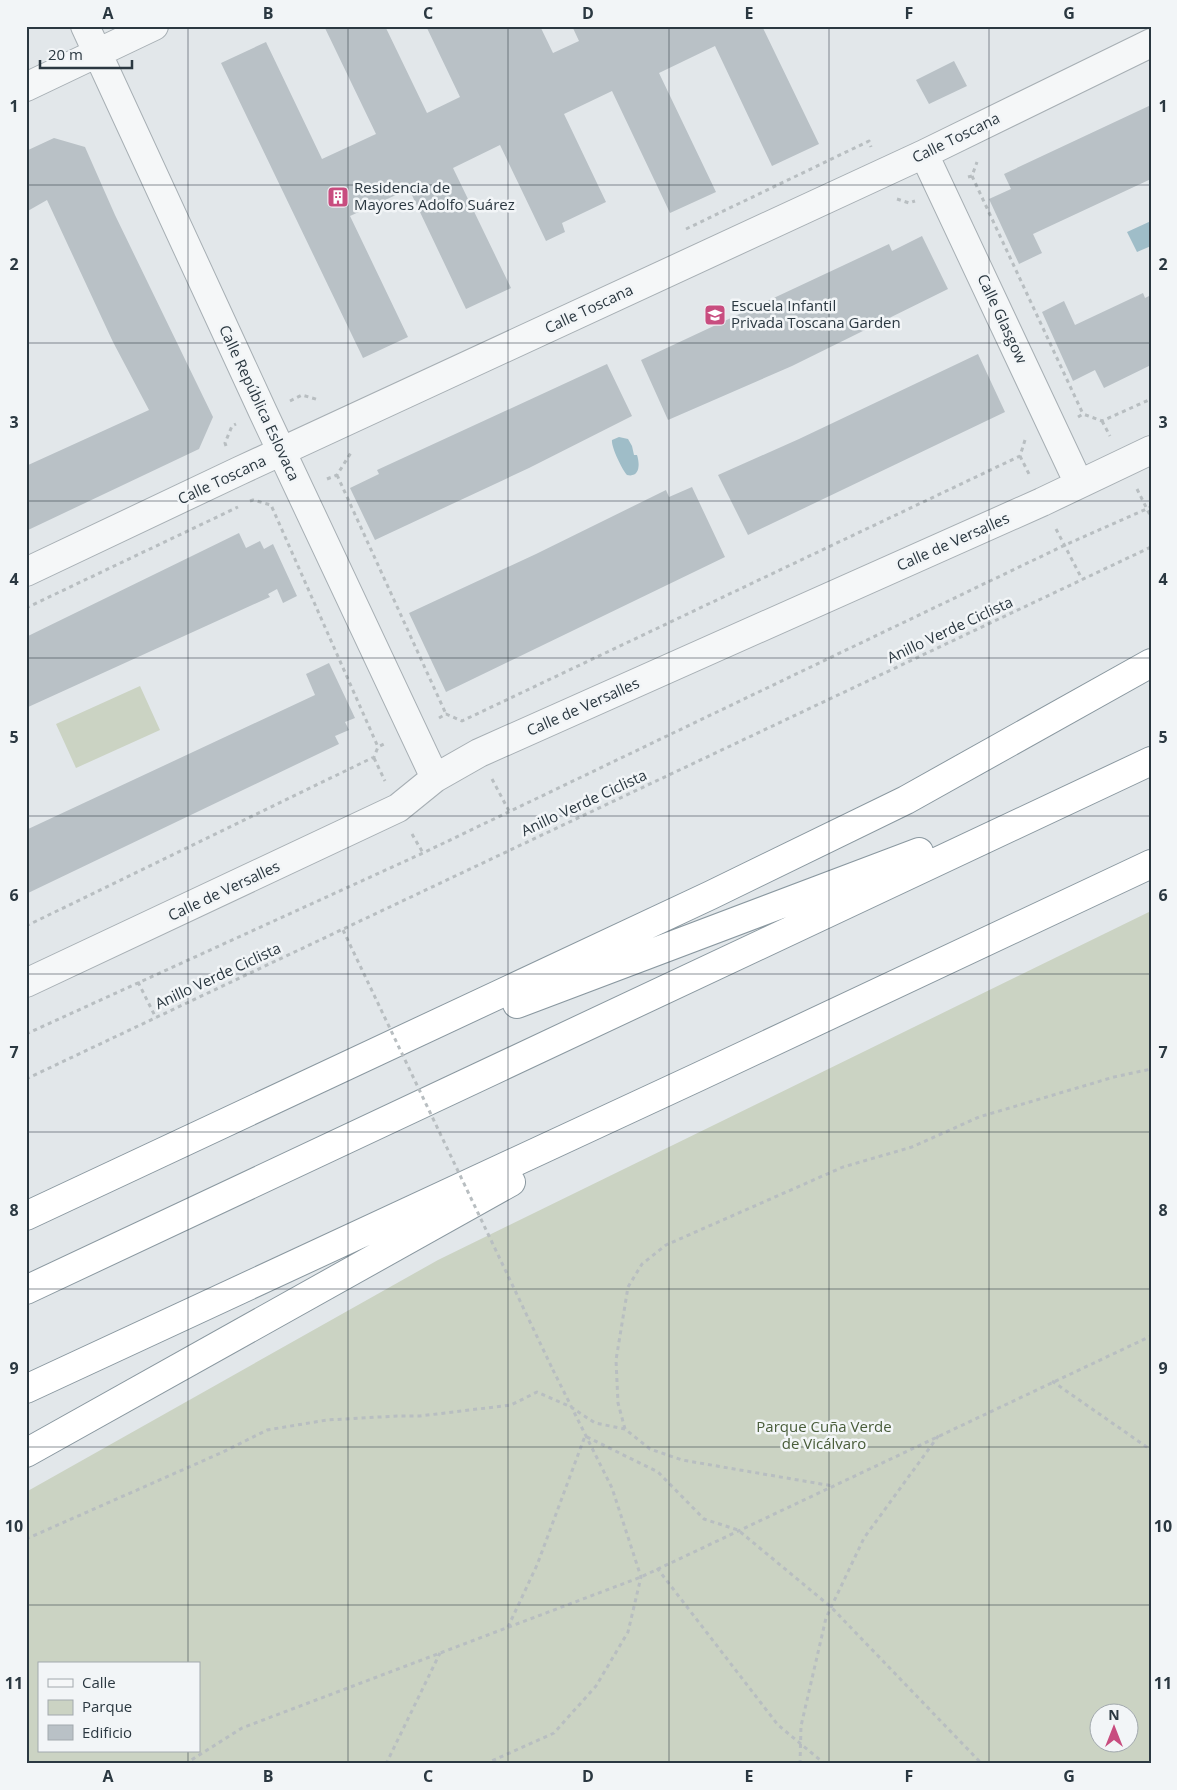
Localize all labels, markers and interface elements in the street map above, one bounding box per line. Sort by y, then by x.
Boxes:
text: A [102,2,114,24]
text: B [263,2,273,24]
text: C [423,2,433,24]
text: D [582,2,594,24]
text: E [745,2,754,24]
text: F [905,2,913,24]
text: G [1063,2,1075,24]
scale bar [40,38,132,70]
text: 20 m [48,44,83,64]
text: 1 [9,95,19,117]
text: 1 [1158,95,1168,117]
street label: Calle Toscana [908,107,1003,167]
place label: Residencia de Mayores Adolfo Suárez [354,177,515,214]
building icon: Residencia de Mayores Adolfo Suárez [326,185,350,209]
text: 2 [9,253,19,275]
text: 2 [1158,253,1168,275]
street label: Calle Glasgow [973,271,1033,367]
street label: Calle Toscana [541,279,636,337]
place label: Escuela Infantil Privada Toscana Garden [731,295,901,332]
school or university icon: Escuela Infantil Privada Toscana Garden [703,303,727,327]
street label: Calle República Eslovaca [215,322,305,484]
text: 3 [9,411,19,433]
text: 3 [1158,411,1168,433]
street label: Calle Toscana [174,450,269,508]
street label: Calle de Versalles [893,507,1012,575]
text: 4 [9,568,19,590]
text: 4 [1158,568,1168,590]
street label: Anillo Verde Ciclista [883,591,1016,667]
street label: Calle de Versalles [523,672,642,740]
text: 5 [9,726,19,748]
text: 5 [1158,726,1168,748]
street label: Anillo Verde Ciclista [517,764,650,840]
street label: Calle de Versalles [164,855,283,925]
text: 6 [9,884,19,906]
text: 6 [1158,884,1168,906]
street label: Anillo Verde Ciclista [151,937,284,1013]
text: 7 [9,1041,19,1063]
text: 7 [1158,1041,1168,1063]
text: 8 [9,1199,19,1221]
text: 8 [1158,1199,1168,1221]
text: 9 [9,1357,19,1379]
text: 9 [1158,1357,1168,1379]
park label: Parque Cuña Verde de Vicálvaro [756,1416,892,1453]
text: 10 [5,1515,23,1537]
text: 10 [1154,1515,1172,1537]
legend [38,1662,200,1752]
text: 11 [5,1672,23,1694]
text: Calle [82,1672,116,1692]
text: 11 [1154,1672,1172,1694]
text: Parque [82,1696,132,1716]
north arrow [1090,1702,1140,1752]
text: N [1108,1705,1120,1724]
text: Edificio [82,1722,132,1742]
text: A [102,1765,114,1787]
text: B [263,1765,273,1787]
text: C [423,1765,433,1787]
text: D [582,1765,594,1787]
text: E [745,1765,754,1787]
text: F [905,1765,913,1787]
text: G [1063,1765,1075,1787]

